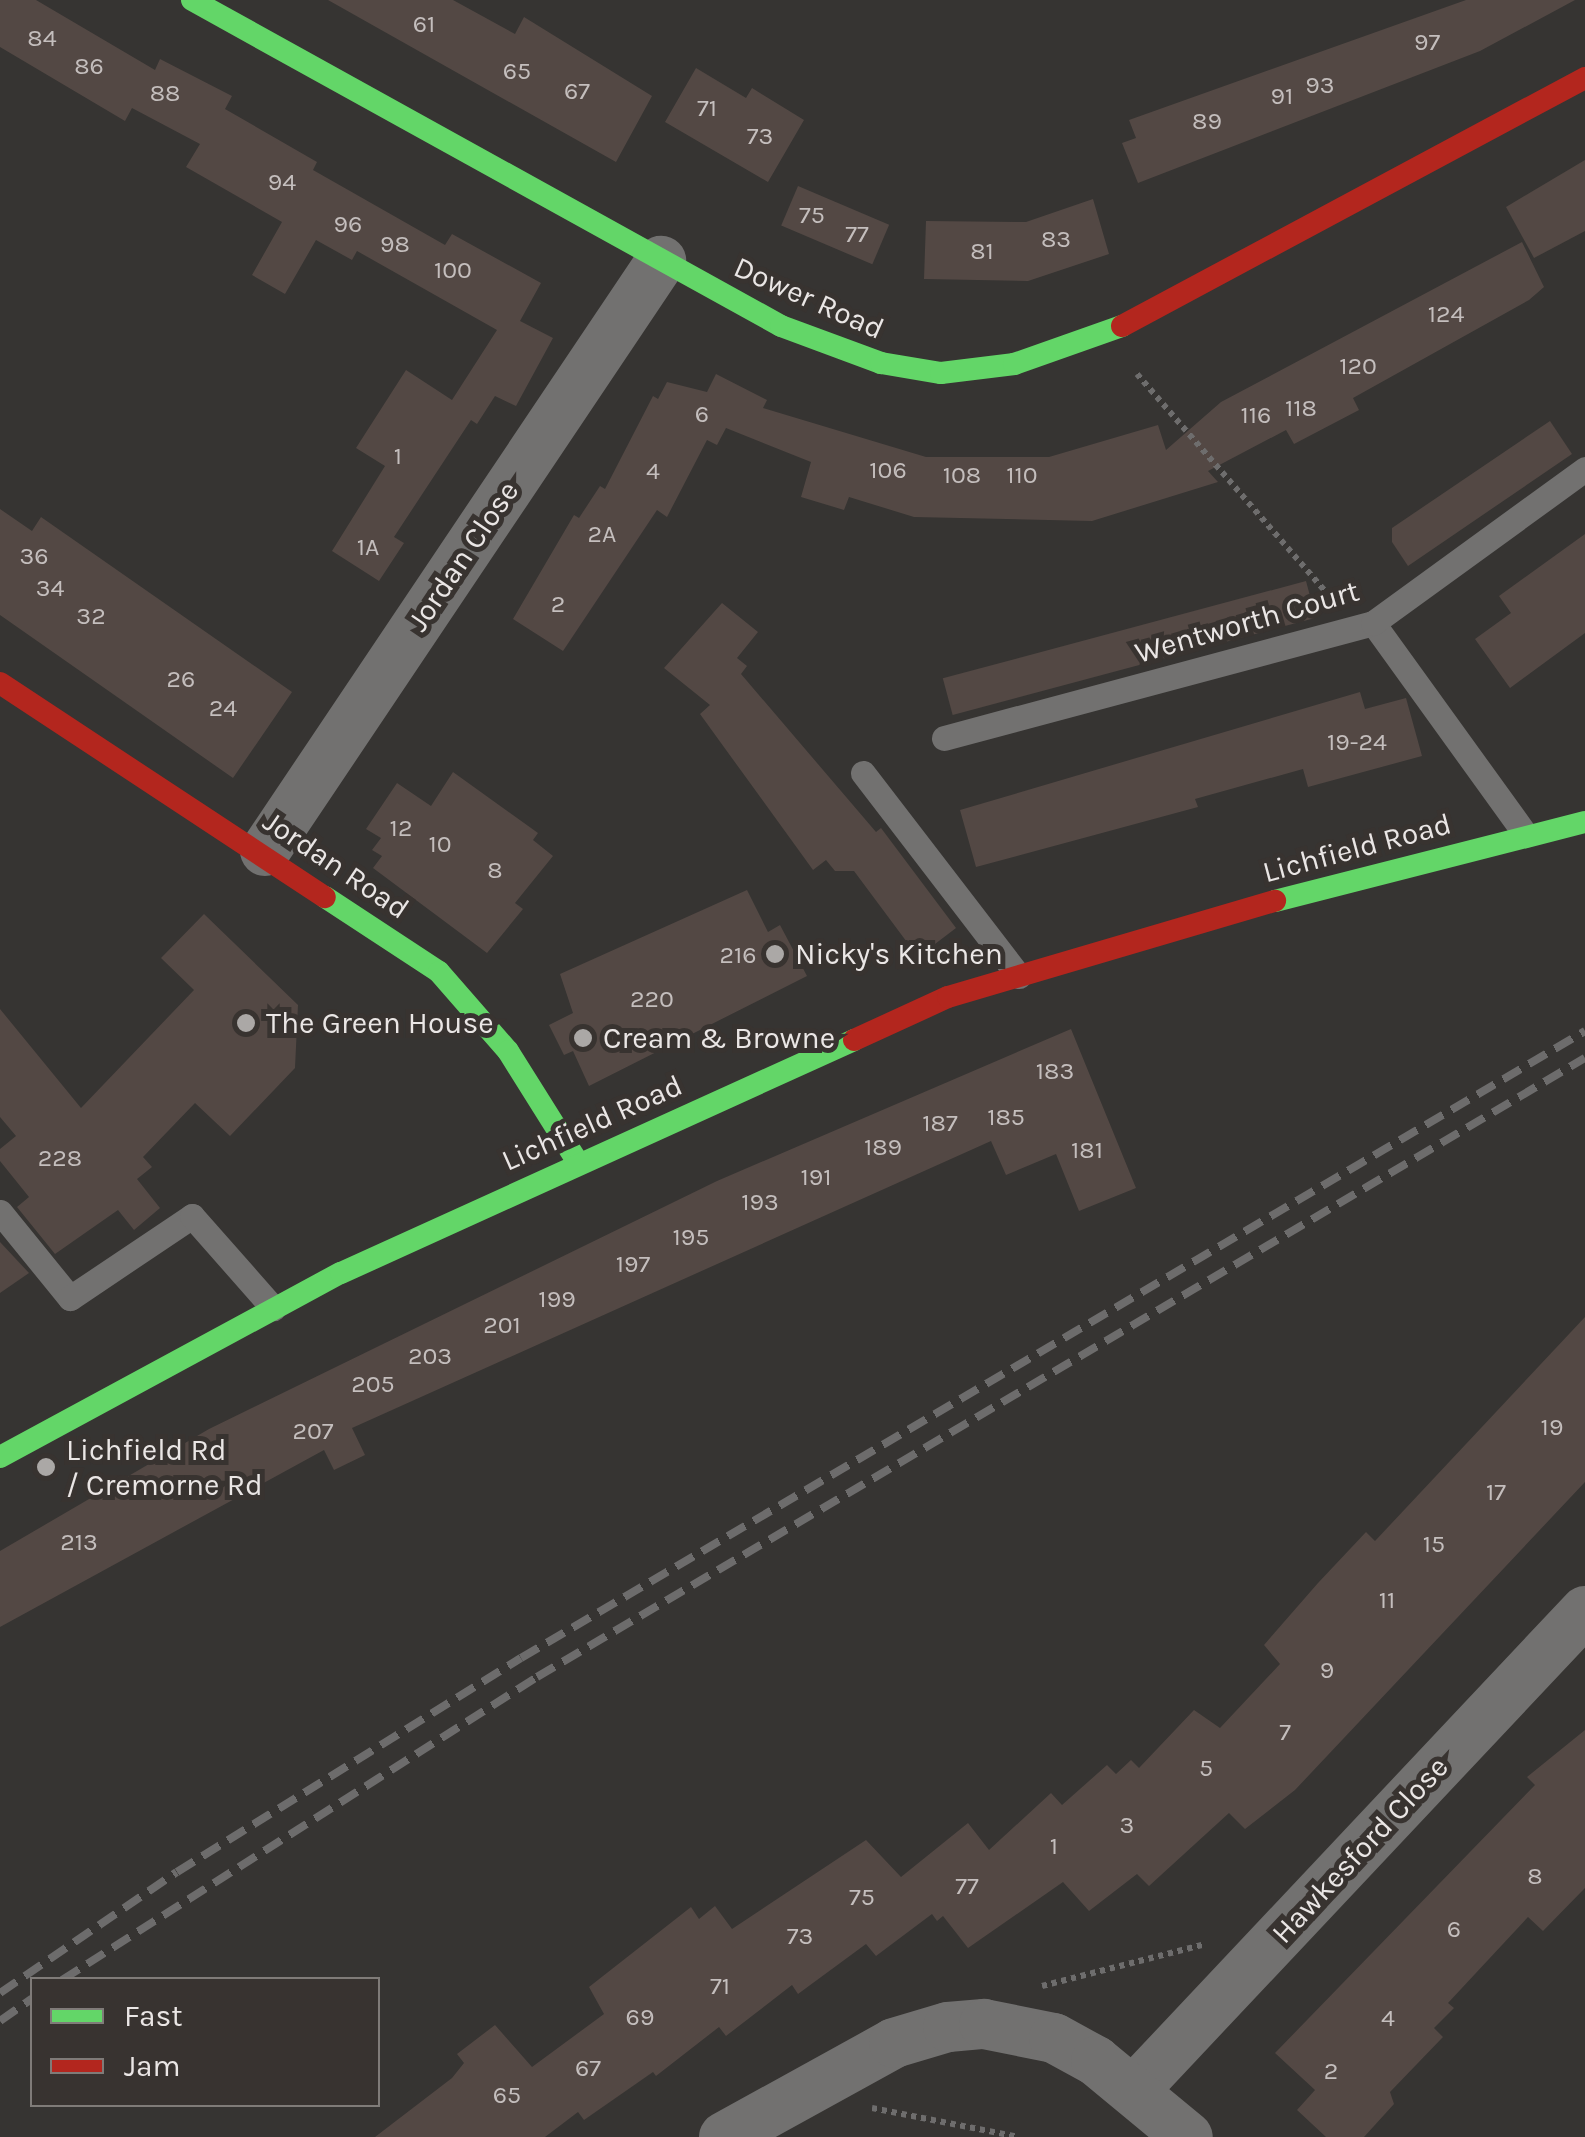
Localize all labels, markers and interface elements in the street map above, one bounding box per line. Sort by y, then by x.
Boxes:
house number: 61 [413,9,435,39]
house number: 84 [27,23,57,53]
house number: 97 [1414,27,1440,57]
house number: 86 [74,51,104,81]
house number: 65 [503,56,531,86]
house number: 93 [1305,70,1335,100]
house number: 67 [564,76,590,106]
house number: 88 [150,78,180,108]
house number: 91 [1271,81,1293,111]
house number: 71 [697,93,717,123]
house number: 89 [1192,106,1222,136]
house number: 73 [747,121,773,151]
house number: 94 [268,167,296,197]
house number: 75 [799,200,825,230]
house number: 96 [334,209,362,239]
house number: 77 [845,219,869,249]
house number: 83 [1041,224,1071,254]
house number: 98 [380,229,410,259]
house number: 81 [970,236,994,266]
street label: Dower Road [728,249,890,347]
house number: 100 [434,255,472,285]
house number: 124 [1428,299,1464,329]
house number: 120 [1339,351,1377,381]
house number: 118 [1285,393,1317,423]
house number: 6 [695,399,709,429]
house number: 116 [1241,400,1271,430]
house number: 1 [394,441,402,471]
house number: 106 [869,455,907,485]
house number: 4 [646,456,660,486]
house number: 108 [943,460,981,490]
house number: 110 [1006,460,1038,490]
street label: Jordan Close [400,474,526,638]
house number: 2A [588,519,616,549]
house number: 1A [357,532,379,562]
house number: 36 [19,541,49,571]
house number: 34 [36,573,64,603]
street label: Wentworth Court [1131,573,1363,671]
house number: 2 [551,589,565,619]
house number: 32 [76,601,106,631]
house number: 26 [167,664,195,694]
house number: 24 [209,693,237,723]
house number: 19-24 [1327,727,1387,757]
street label: Jordan Road [256,803,416,927]
street label: Lichfield Road [1259,806,1455,890]
house number: 12 [390,813,412,843]
house number: 10 [428,829,452,859]
house number: 8 [487,855,503,885]
place label: Nicky's Kitchen [795,936,1003,972]
house number: 216 [719,940,757,970]
marker: Nicky's Kitchen [764,943,786,965]
house number: 220 [630,984,674,1014]
place label: The Green House [266,1005,494,1041]
marker: The Green House [235,1012,257,1034]
place label: Cream & Browne [603,1020,835,1056]
marker: Cream & Browne [572,1027,594,1049]
house number: 183 [1036,1056,1074,1086]
street label: Lichfield Road [496,1067,688,1179]
house number: 185 [987,1102,1025,1132]
house number: 187 [922,1108,958,1138]
house number: 189 [864,1132,902,1162]
house number: 181 [1071,1135,1103,1165]
house number: 228 [38,1143,82,1173]
house number: 191 [800,1162,832,1192]
house number: 193 [741,1187,779,1217]
house number: 195 [673,1222,709,1252]
house number: 197 [616,1249,650,1279]
house number: 199 [538,1284,576,1314]
house number: 201 [483,1310,521,1340]
house number: 203 [408,1341,452,1371]
house number: 205 [351,1369,395,1399]
house number: 19 [1541,1412,1563,1442]
house number: 207 [292,1416,334,1446]
place label: Lichfield Rd / Cremorne Rd [66,1432,263,1502]
marker: Lichfield Rd / Cremorne Rd [35,1456,57,1478]
house number: 17 [1486,1477,1506,1507]
house number: 213 [60,1527,98,1557]
house number: 15 [1423,1529,1445,1559]
house number: 11 [1379,1585,1395,1615]
house number: 9 [1320,1655,1334,1685]
house number: 7 [1279,1717,1291,1747]
street label: Hawkesford Close [1264,1749,1456,1951]
house number: 5 [1199,1753,1213,1783]
house number: 3 [1120,1810,1134,1840]
house number: 1 [1050,1831,1058,1861]
house number: 8 [1527,1861,1543,1891]
house number: 77 [955,1871,979,1901]
house number: 75 [849,1882,875,1912]
house number: 6 [1447,1914,1461,1944]
house number: 73 [787,1921,813,1951]
house number: 71 [710,1971,730,2001]
legend [30,1977,380,2107]
text: Fast [124,1998,183,2034]
house number: 69 [626,2002,654,2032]
house number: 4 [1381,2003,1395,2033]
text: Jam [124,2048,181,2084]
house number: 67 [575,2053,601,2083]
house number: 2 [1324,2056,1338,2086]
house number: 65 [493,2080,521,2110]

